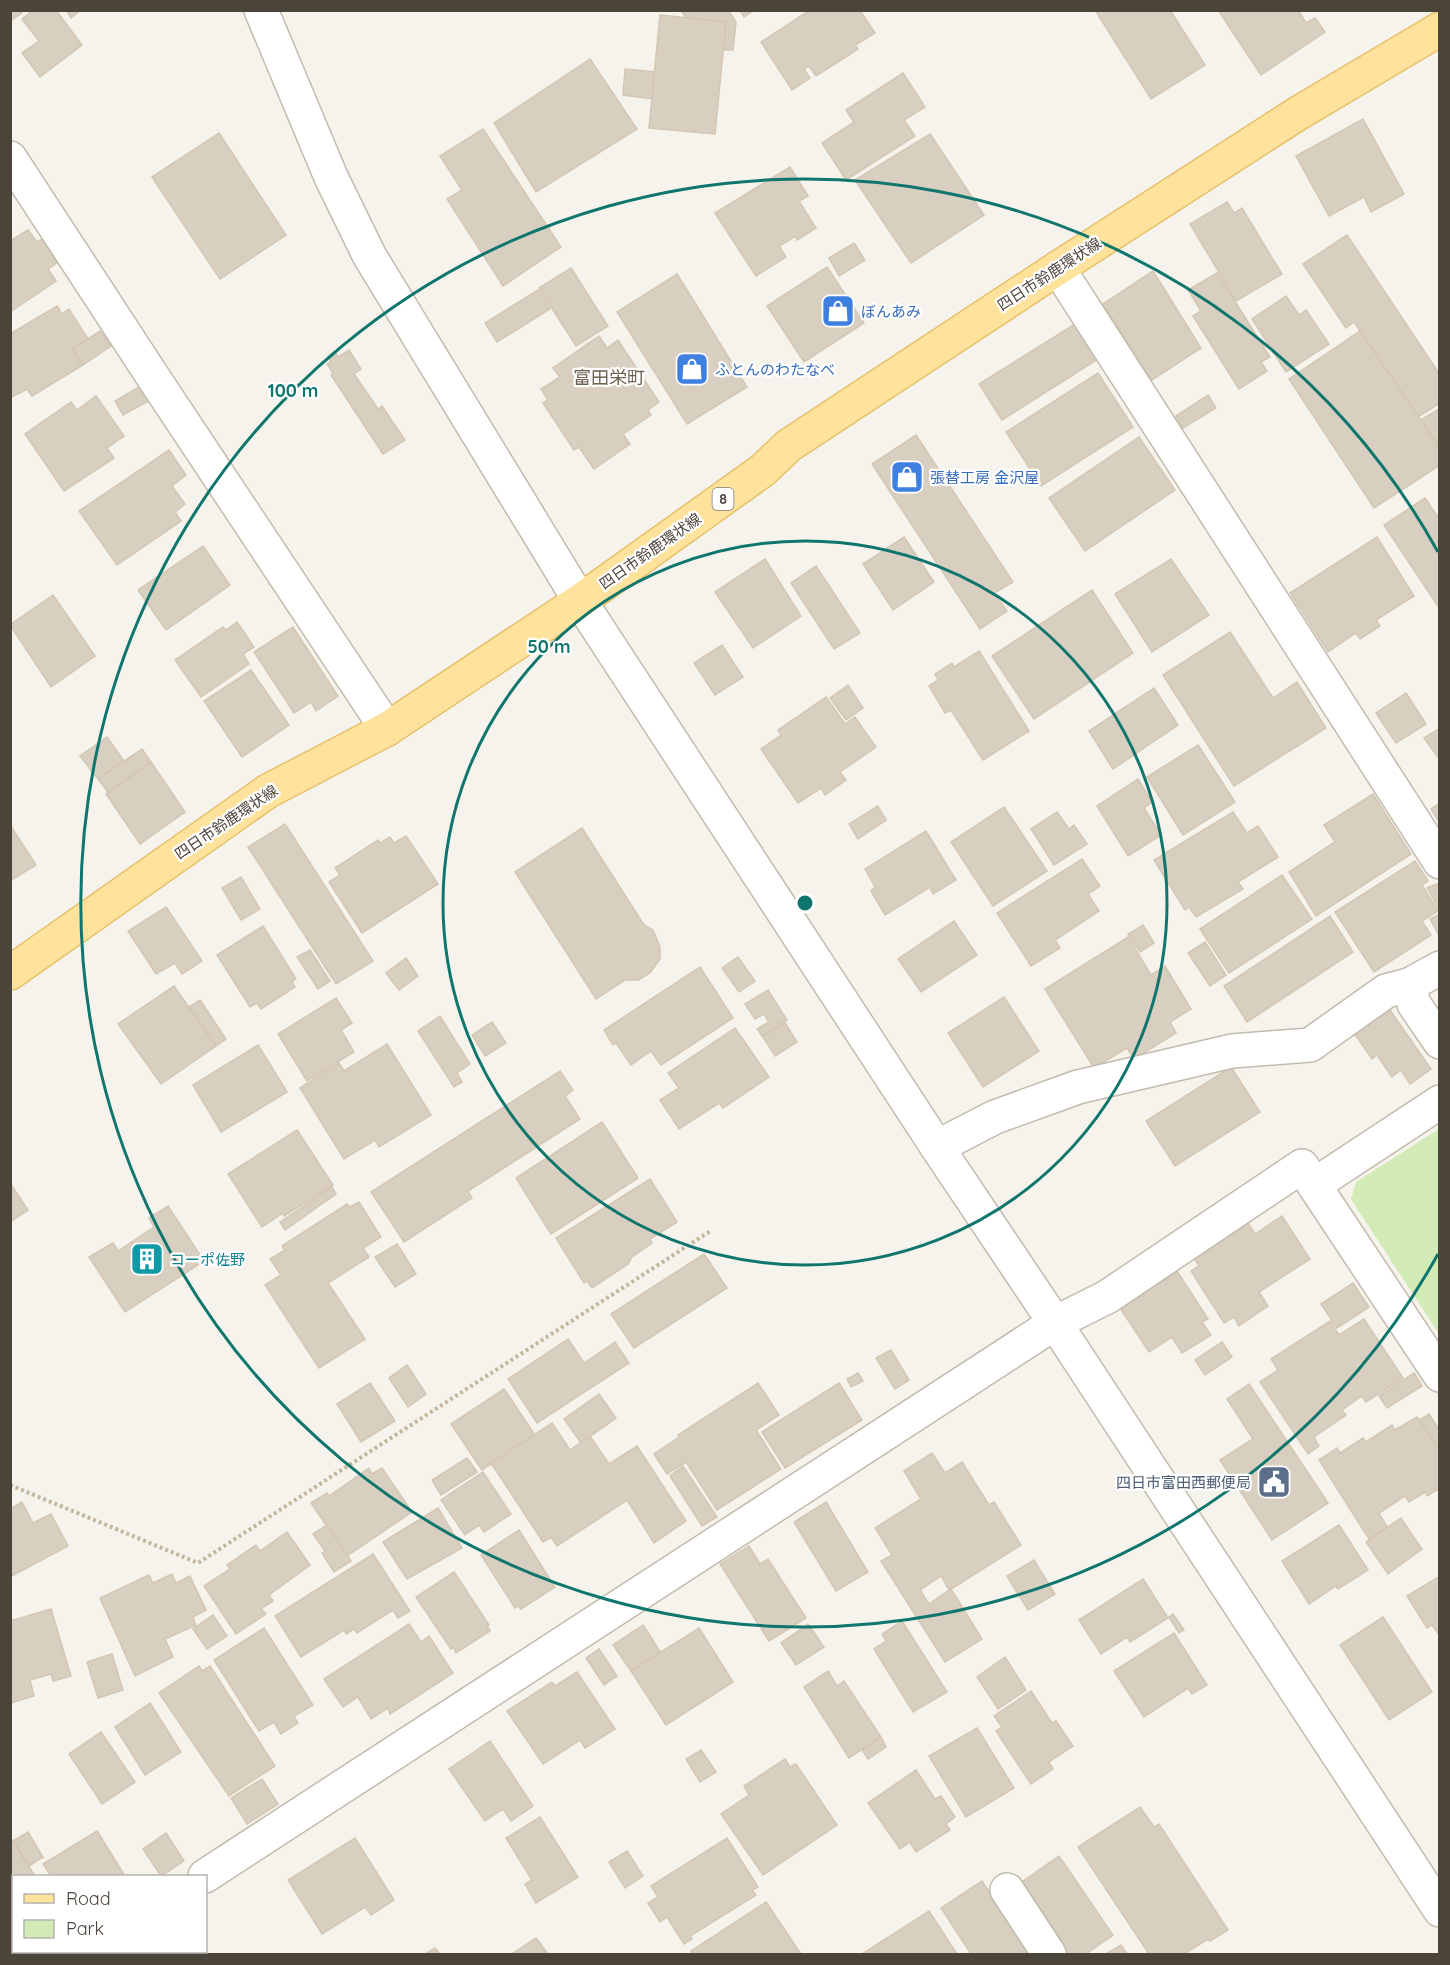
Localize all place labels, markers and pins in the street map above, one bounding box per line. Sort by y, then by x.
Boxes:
shop icon: ぼんあみ [820,293,856,329]
place label: ぼんあみ [861,302,921,321]
shop icon: ふとんのわたなべ [674,351,710,387]
place label: ふとんのわたなべ [715,360,835,379]
shop icon: 張替工房 金沢屋 [889,459,925,495]
place label: 張替工房 金沢屋 [930,468,1039,487]
centre of rings [795,893,815,913]
building icon: コーポ佐野 [129,1241,165,1277]
place label: コーポ佐野 [170,1250,245,1269]
public building icon: 四日市富田西郵便局 [1256,1464,1292,1500]
place label: 四日市富田西郵便局 [1116,1473,1251,1492]

